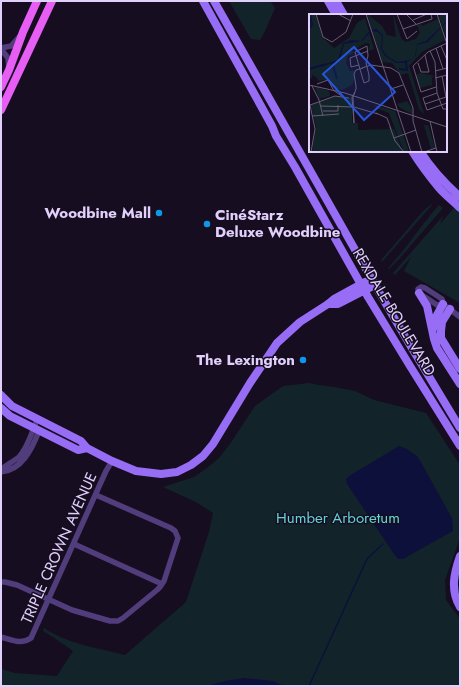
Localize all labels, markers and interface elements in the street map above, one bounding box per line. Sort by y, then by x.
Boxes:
inset map [309,14,447,152]
place label: Woodbine Mall [45,202,151,224]
place label: CinéStarz Deluxe Woodbine [215,204,341,243]
marker: Woodbine Mall [154,208,164,218]
marker: CinéStarz Deluxe Woodbine [202,219,212,229]
street label: REXDALE BOULEVARD [347,244,441,380]
place label: The Lexington [197,349,295,371]
marker: The Lexington [298,355,308,365]
street label: TRIPLE CROWN AVENUE [16,469,102,627]
park label: Humber Arboretum [276,507,400,529]

